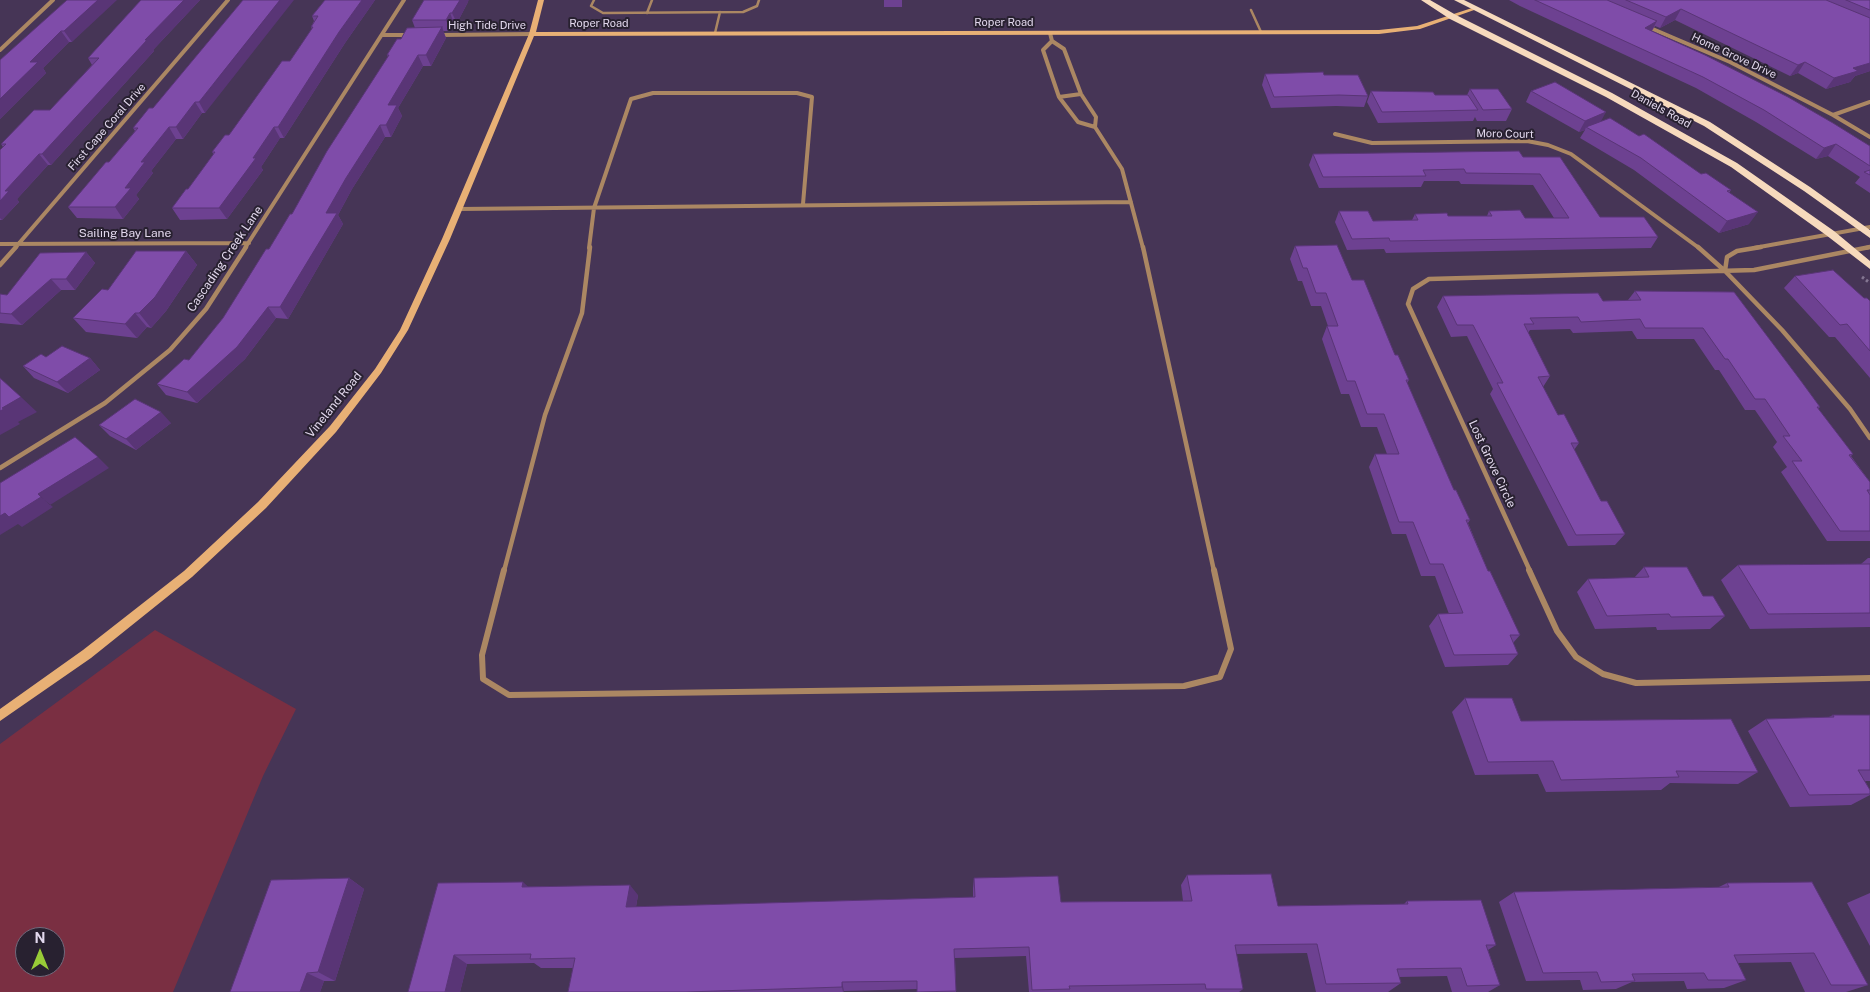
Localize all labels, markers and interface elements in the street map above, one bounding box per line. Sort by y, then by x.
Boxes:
street label: Roper Road [974,16,1034,30]
street label: Roper Road [569,17,629,31]
street label: High Tide Drive [448,19,526,33]
street label: Home Grove Drive [1690,31,1778,81]
street label: First Cape Coral Drive [66,81,148,173]
street label: Daniels Road [1629,87,1693,131]
street label: Moro Court [1476,127,1534,141]
street label: Cascading Creek Lane [184,203,266,315]
street label: Sailing Bay Lane [79,226,171,240]
street label: Vineland Road [303,369,365,441]
street label: Lost Grove Circle [1465,418,1519,510]
north arrow [15,927,65,977]
text: N [35,930,45,946]

